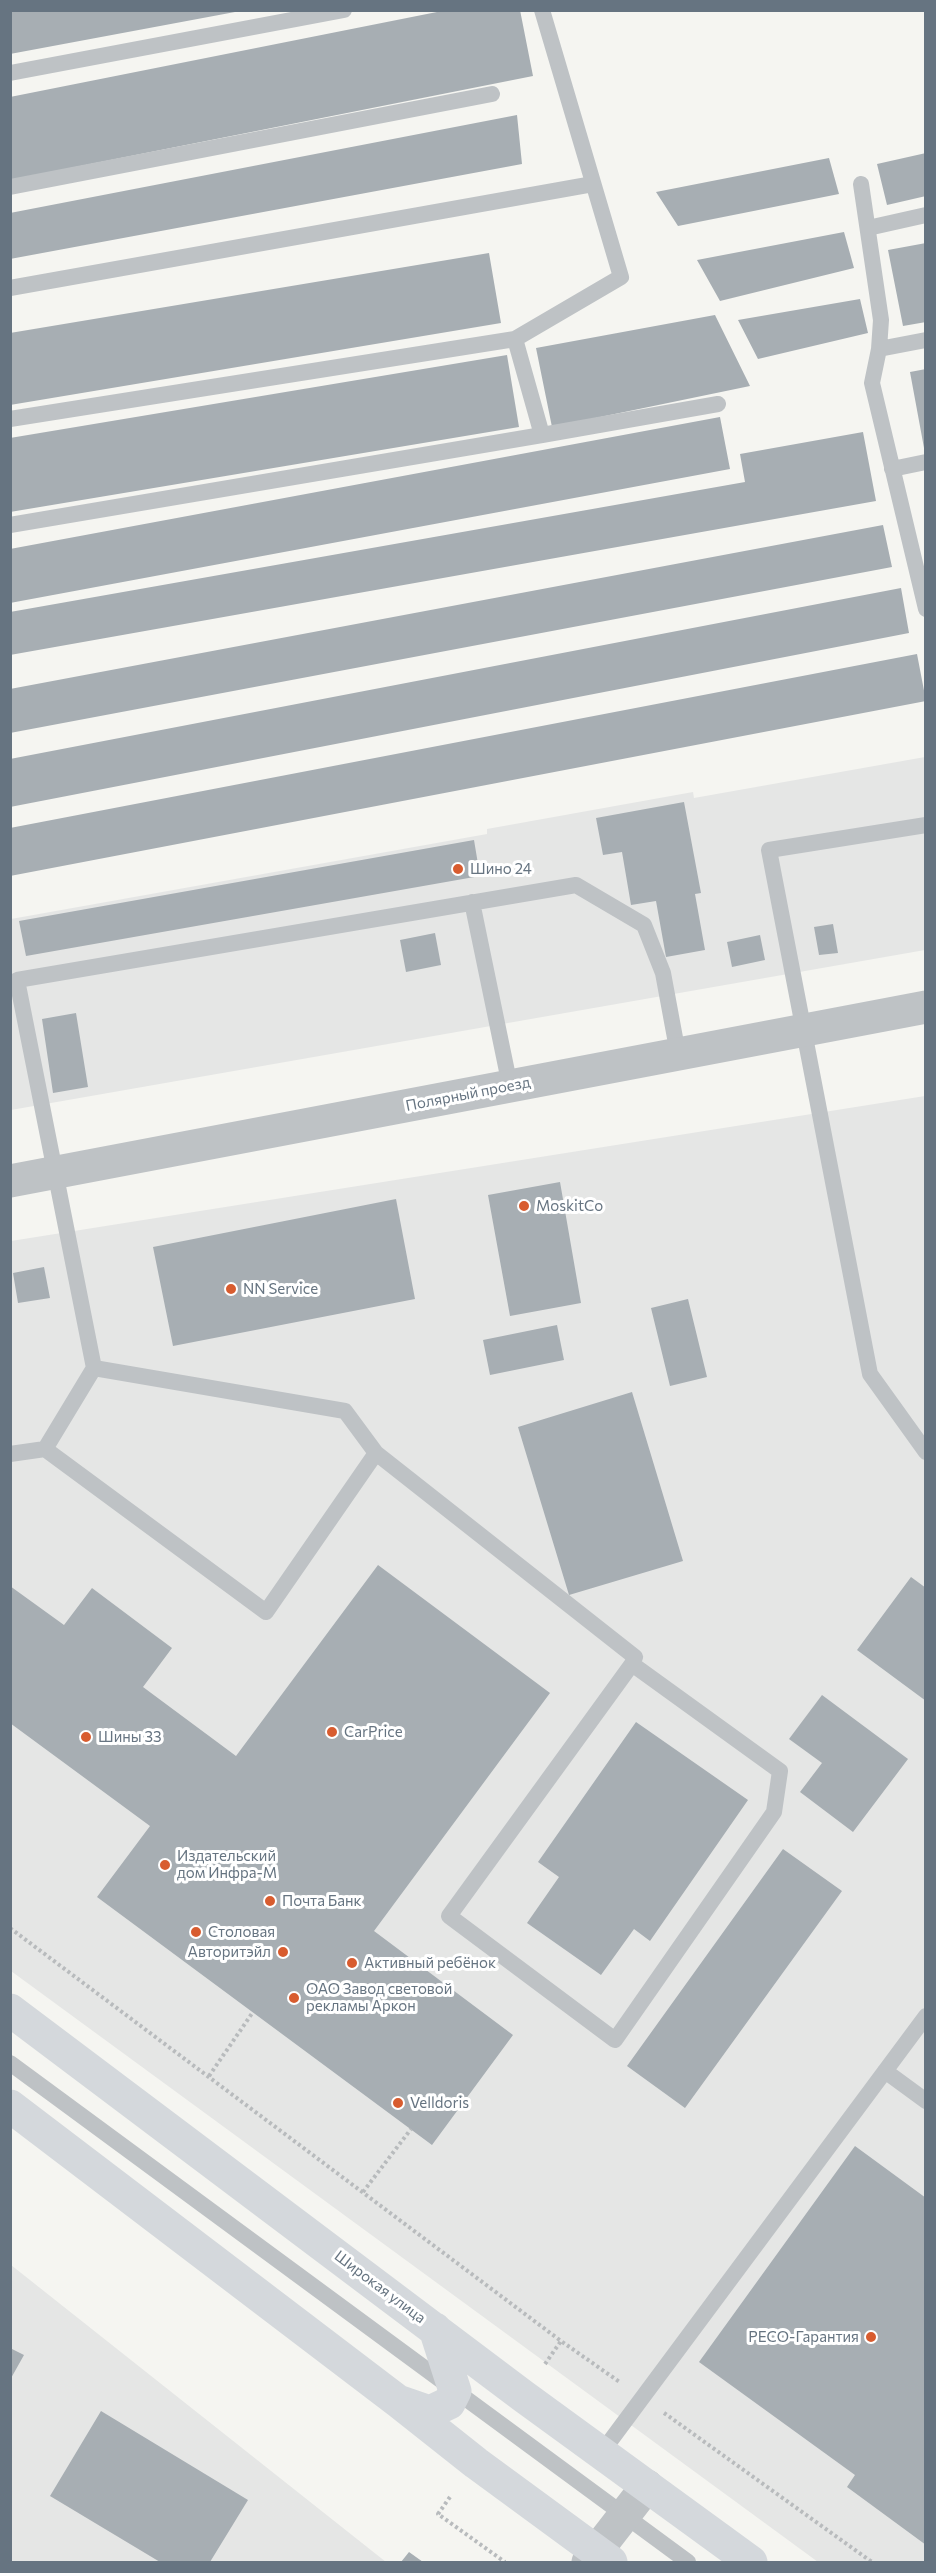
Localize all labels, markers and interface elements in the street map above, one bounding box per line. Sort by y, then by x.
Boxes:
place label: Шино 24 [470,860,532,878]
marker: Шино 24 [451,862,465,876]
street label: Полярный проезд [404,1073,532,1115]
place label: MoskitCo [536,1197,603,1215]
marker: MoskitCo [517,1199,531,1213]
place label: NN Service [243,1280,318,1298]
marker: NN Service [224,1282,238,1296]
place label: CarPrice [344,1723,403,1741]
marker: CarPrice [325,1725,339,1739]
place label: Шины 33 [98,1728,162,1746]
marker: Шины 33 [79,1730,93,1744]
place label: Издательский дом Инфра-М [177,1847,277,1882]
marker: Издательский дом Инфра-М [158,1858,172,1872]
place label: Почта Банк [282,1892,362,1910]
marker: Почта Банк [263,1894,277,1908]
place label: Столовая [208,1923,275,1941]
marker: Столовая [189,1925,203,1939]
place label: Авторитэйл [188,1943,271,1961]
marker: Авторитэйл [276,1945,290,1959]
place label: Активный ребёнок [364,1954,496,1972]
marker: Активный ребёнок [345,1956,359,1970]
place label: ОАО Завод световой рекламы Аркон [306,1980,452,2015]
marker: ОАО Завод световой рекламы Аркон [287,1991,301,2005]
place label: Velldoris [410,2094,469,2112]
marker: Velldoris [391,2096,405,2110]
street label: Широкая улица [331,2247,429,2327]
place label: РЕСО-Гарантия [748,2328,859,2346]
marker: РЕСО-Гарантия [864,2330,878,2344]

